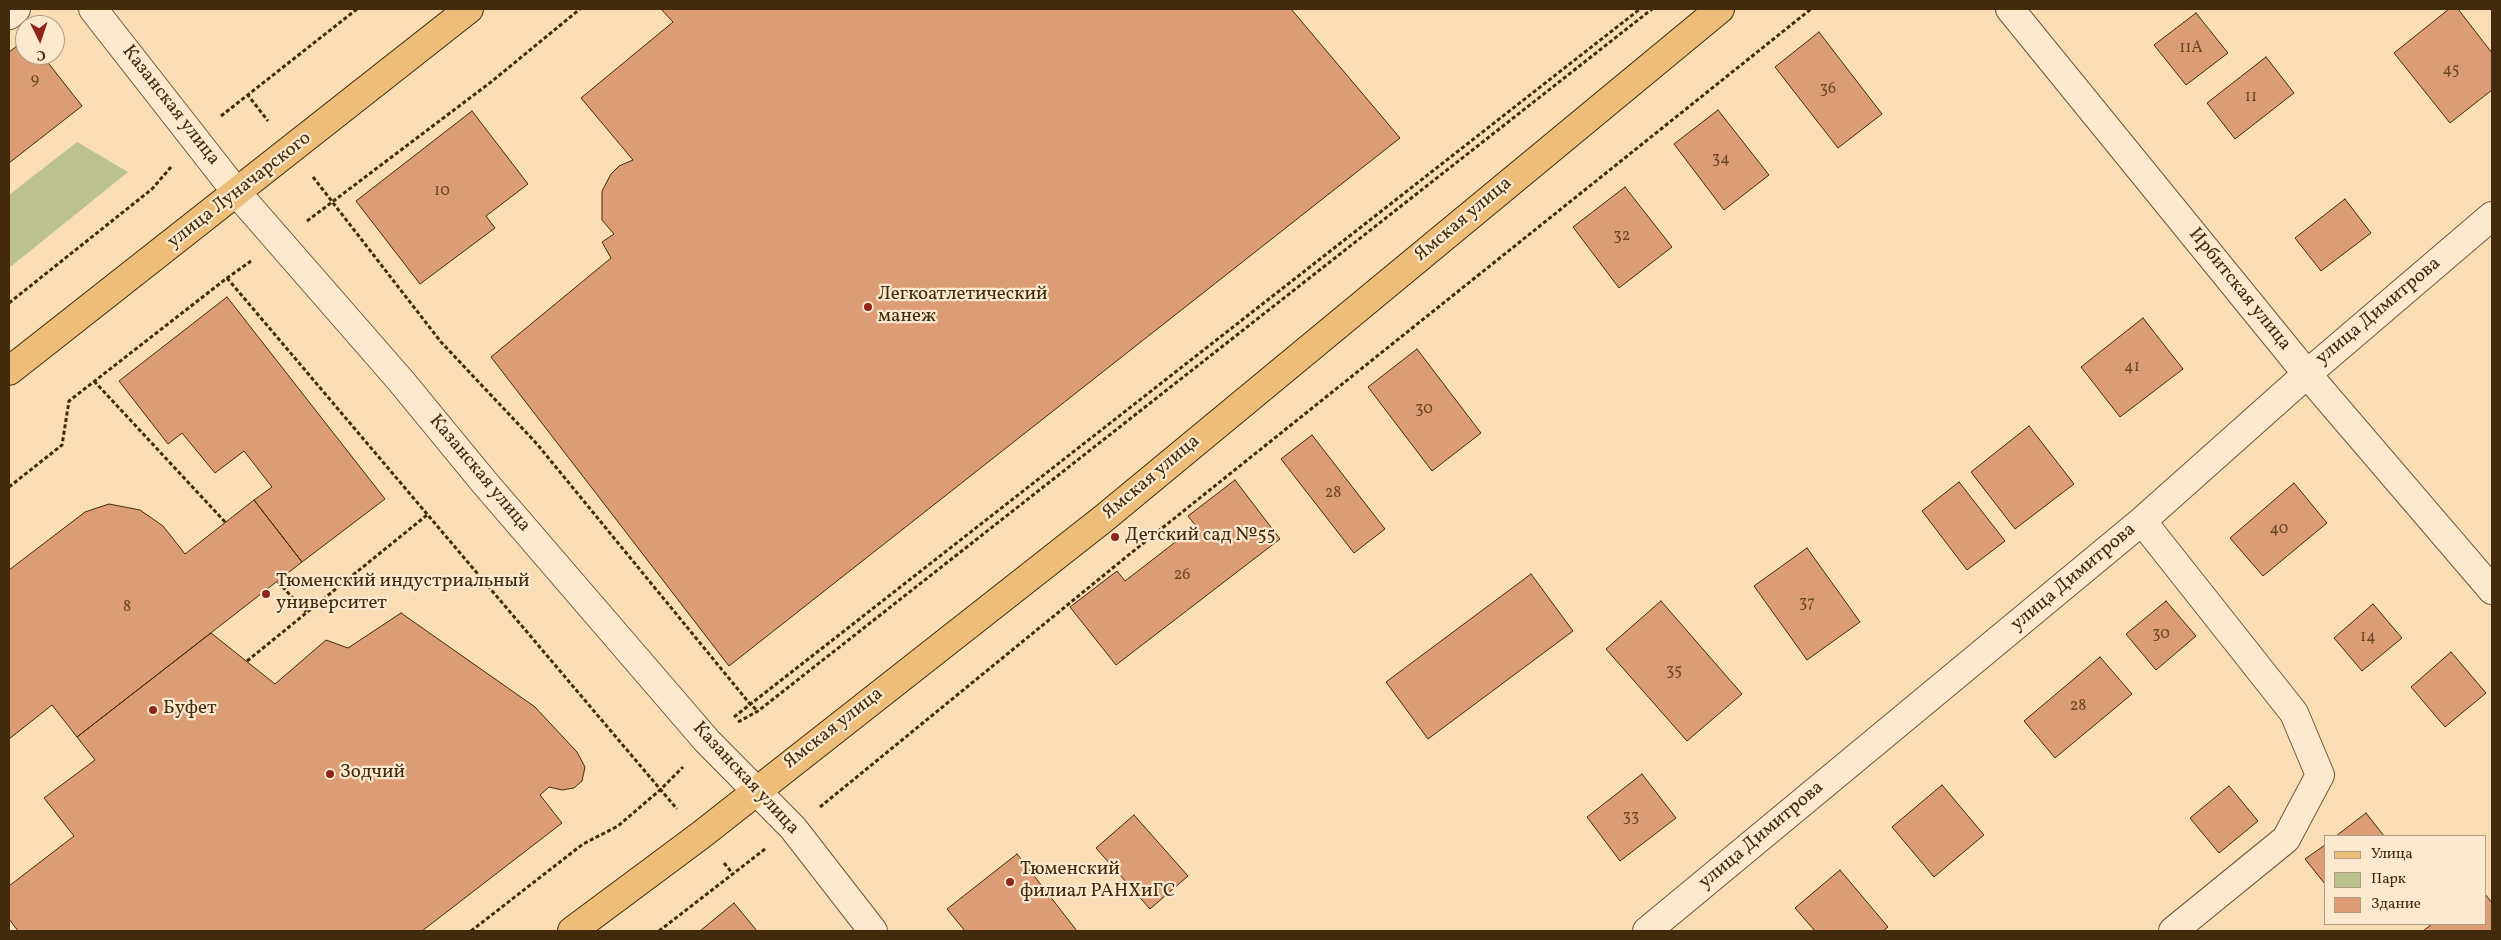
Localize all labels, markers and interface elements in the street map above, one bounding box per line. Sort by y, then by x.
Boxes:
north arrow [15,15,65,65]
house number: 11А [2179,39,2203,59]
street label: Казанская улица [116,41,224,171]
text: С [36,45,46,64]
house number: 45 [2443,61,2459,81]
house number: 9 [31,71,39,91]
house number: 36 [1820,80,1836,100]
house number: 11 [2245,88,2257,108]
street label: улица Луначарского [164,128,316,254]
house number: 34 [1712,150,1730,170]
street label: Ямская улица [1411,173,1517,267]
house number: 10 [434,182,450,202]
street label: Ирбитская улица [2183,224,2295,356]
house number: 32 [1614,227,1630,247]
street label: улица Димитрова [2312,253,2446,371]
place label: Легкоатлетический манеж [878,285,1048,329]
marker: Легкоатлетический манеж [862,301,874,313]
house number: 41 [2124,358,2140,378]
house number: 30 [1415,400,1433,420]
street label: Казанская улица [423,411,535,537]
street label: Ямская улица [1099,431,1205,525]
house number: 28 [1325,484,1341,504]
street label: улица Димитрова [2007,519,2141,637]
house number: 40 [2270,520,2288,540]
place label: Детский сад №55 [1125,526,1276,548]
marker: Детский сад №55 [1109,531,1121,543]
house number: 26 [1174,566,1190,586]
place label: Тюменский индустриальный университет [276,572,530,616]
marker: Тюменский индустриальный университет [260,588,272,600]
house number: 37 [1799,594,1815,614]
house number: 8 [123,598,131,618]
house number: 30 [2152,625,2170,645]
house number: 14 [2360,628,2376,648]
house number: 35 [1666,662,1682,682]
street label: Ямская улица [780,683,888,775]
house number: 28 [2070,697,2086,717]
place label: Буфет [163,699,217,721]
marker: Буфет [147,704,159,716]
street label: Казанская улица [687,718,803,840]
place label: Зодчий [340,763,405,785]
marker: Зодчий [324,768,336,780]
street label: улица Димитрова [1695,777,1829,895]
house number: 33 [1623,808,1639,828]
legend [2324,835,2486,925]
text: Улица [2371,844,2413,865]
place label: Тюменский филиал РАНХиГС [1020,860,1175,904]
text: Парк [2371,869,2406,890]
marker: Тюменский филиал РАНХиГС [1004,876,1016,888]
text: Здание [2371,894,2421,915]

